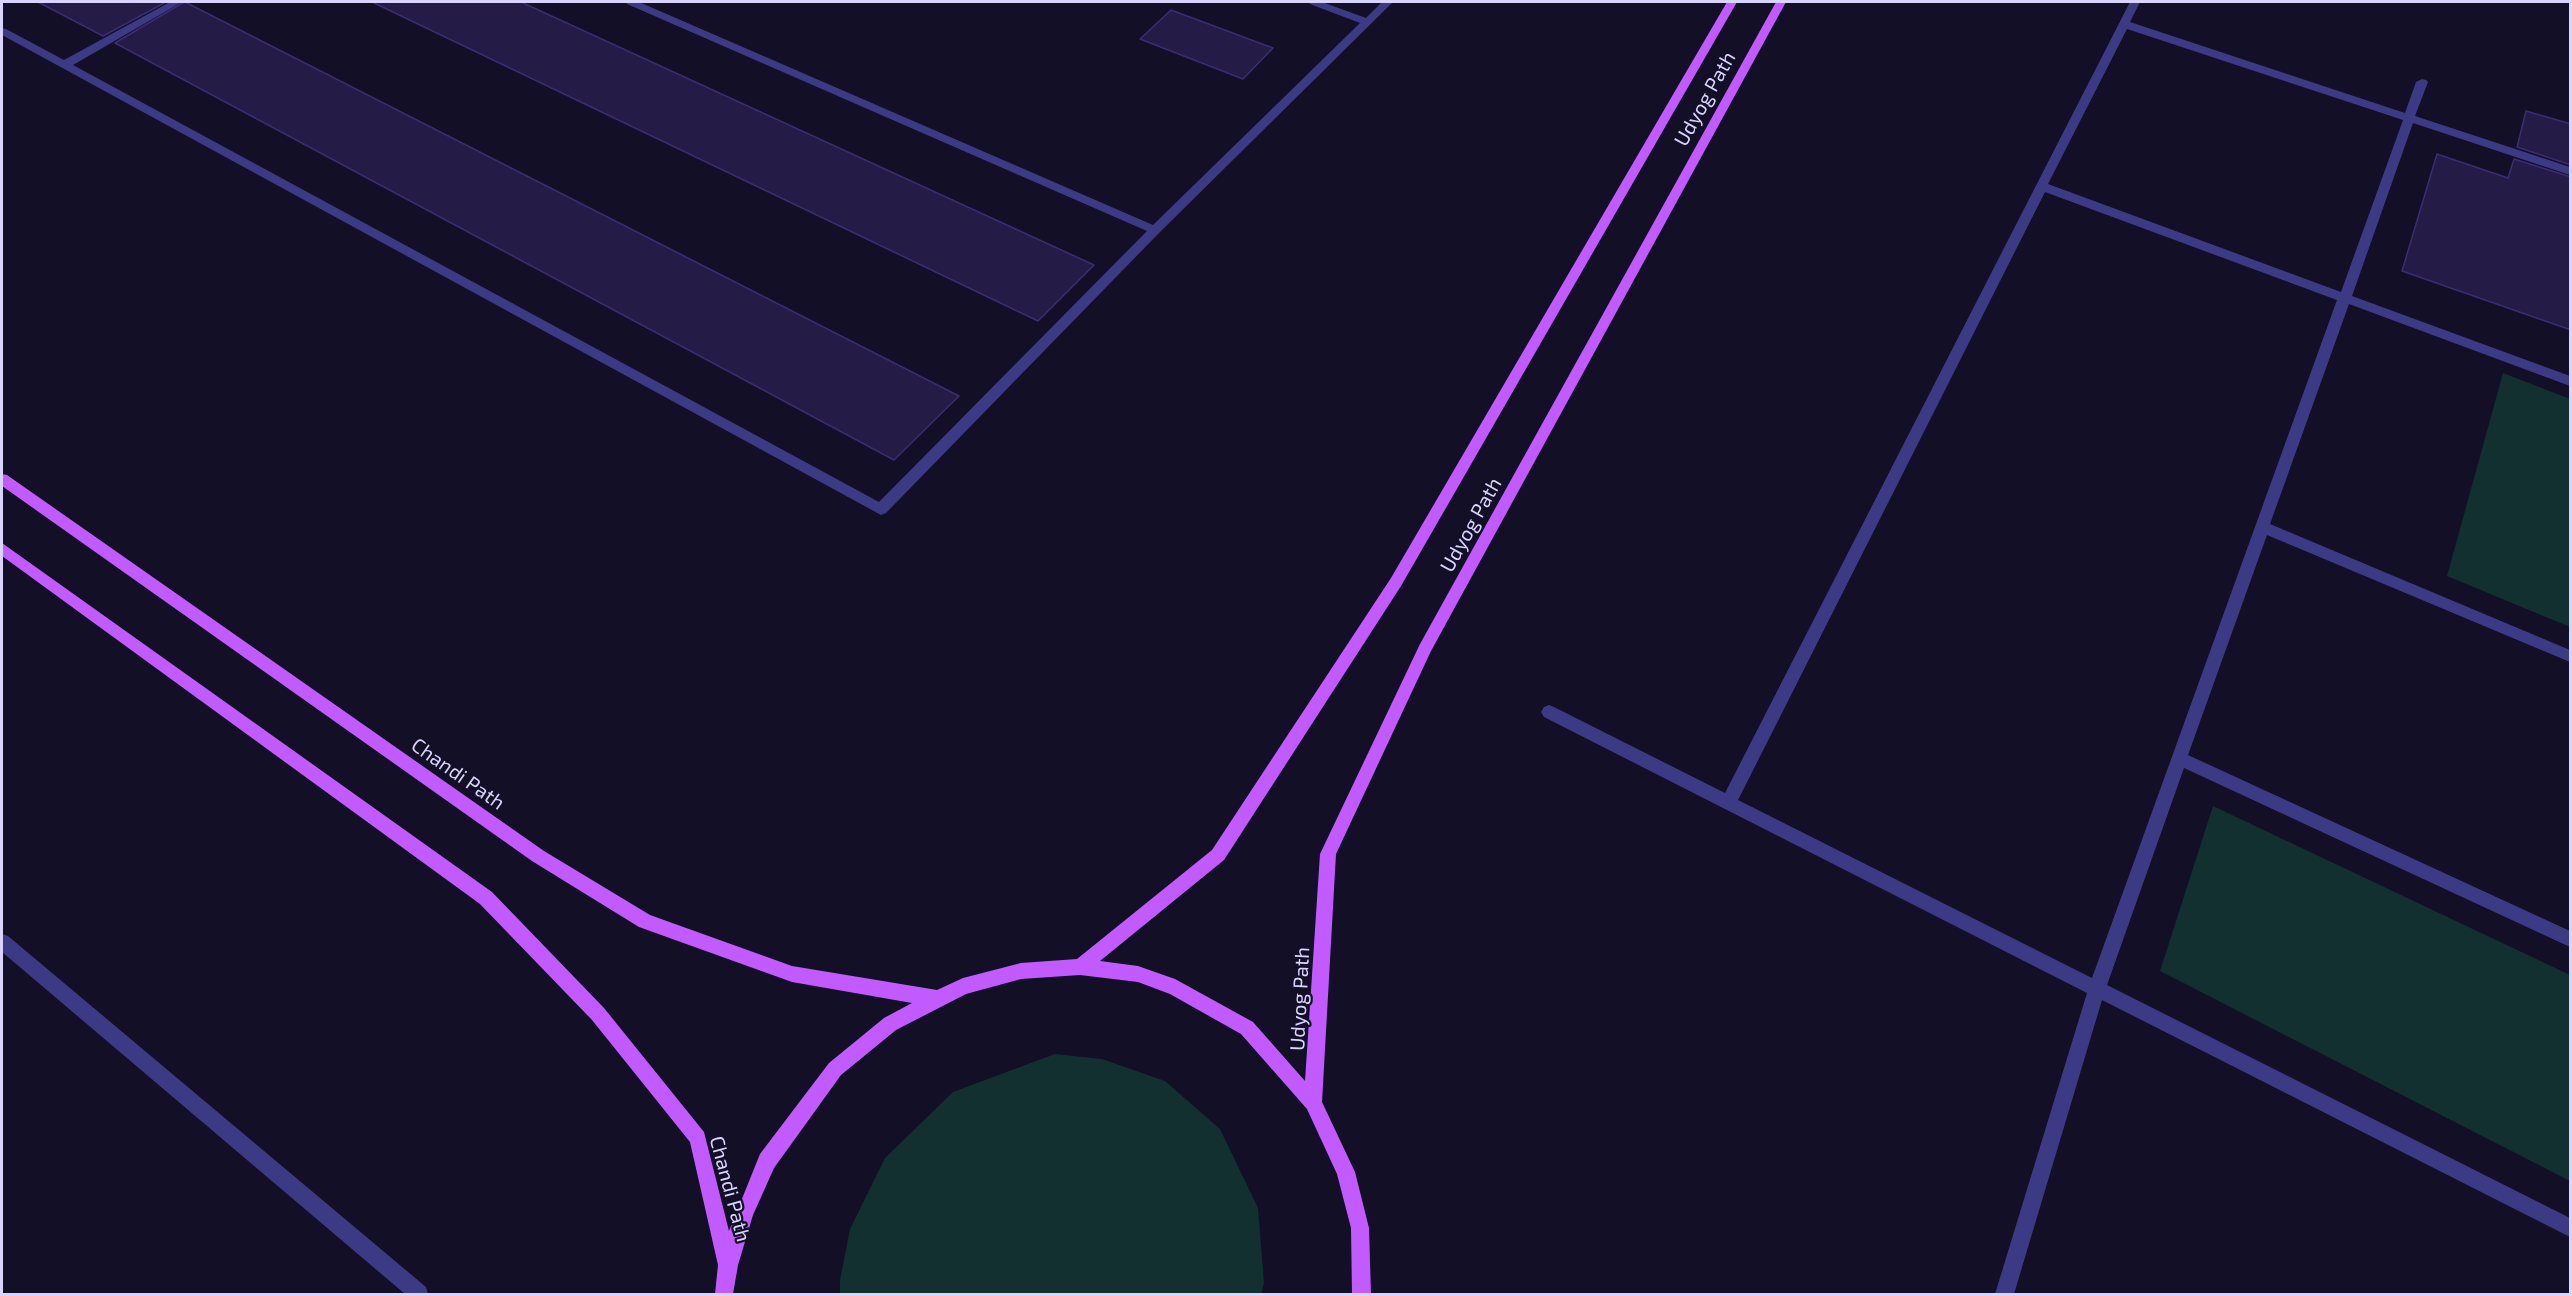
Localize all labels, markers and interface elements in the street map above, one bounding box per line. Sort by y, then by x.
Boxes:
street label: Udyog Path [1669,48,1741,150]
street label: Udyog Path [1435,474,1507,576]
street label: Chandi Path [407,733,509,815]
street label: Udyog Path [1285,946,1315,1052]
street label: Chandi Path [704,1134,756,1244]

